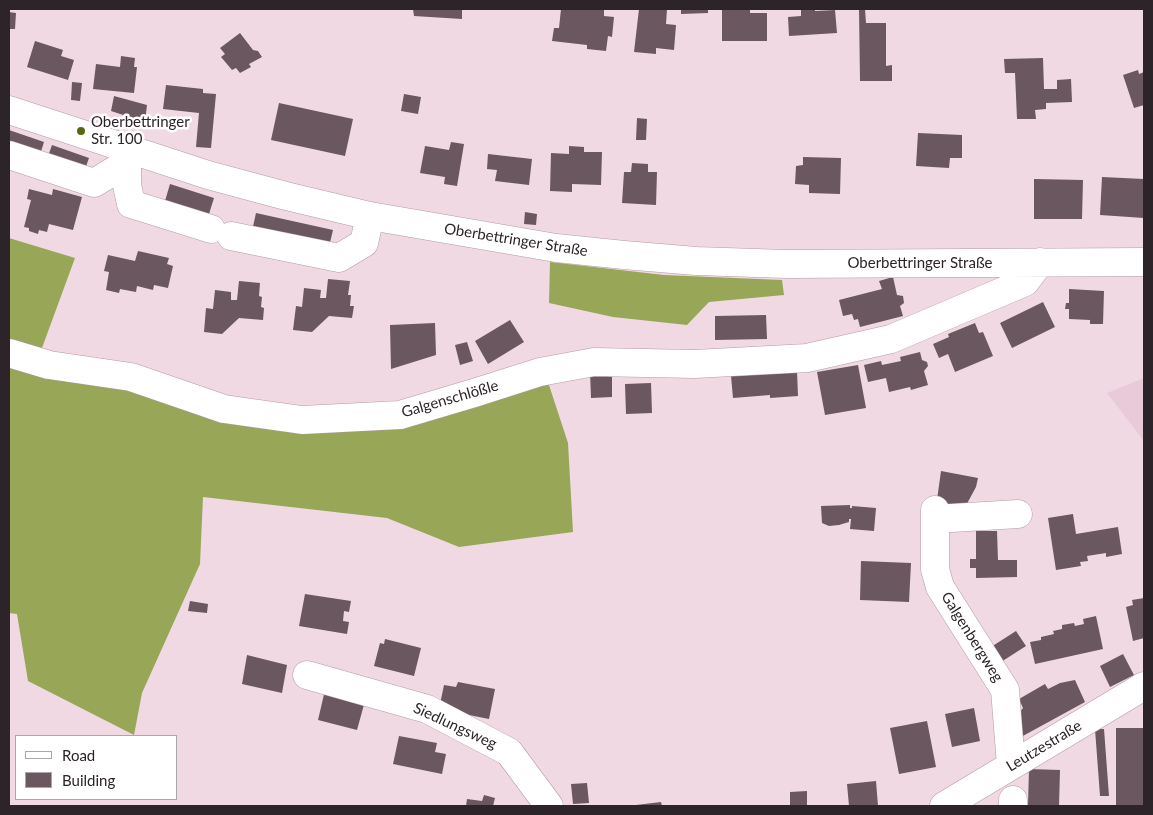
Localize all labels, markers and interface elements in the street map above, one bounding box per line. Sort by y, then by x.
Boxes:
place label: Oberbettringer Str. 100 [91,113,190,148]
marker: Oberbettringer Str. 100 [75,125,87,137]
street label: Oberbettringer Straße [443,220,589,260]
street label: Oberbettringer Straße [847,254,993,272]
street label: Galgenschlößle [399,377,501,421]
street label: Galgenbergweg [937,589,1007,685]
street label: Siedlungsweg [410,699,500,753]
street label: Leutzestraße [1003,716,1085,776]
legend [15,735,178,800]
text: Road [62,746,95,764]
text: Building [62,771,115,789]

